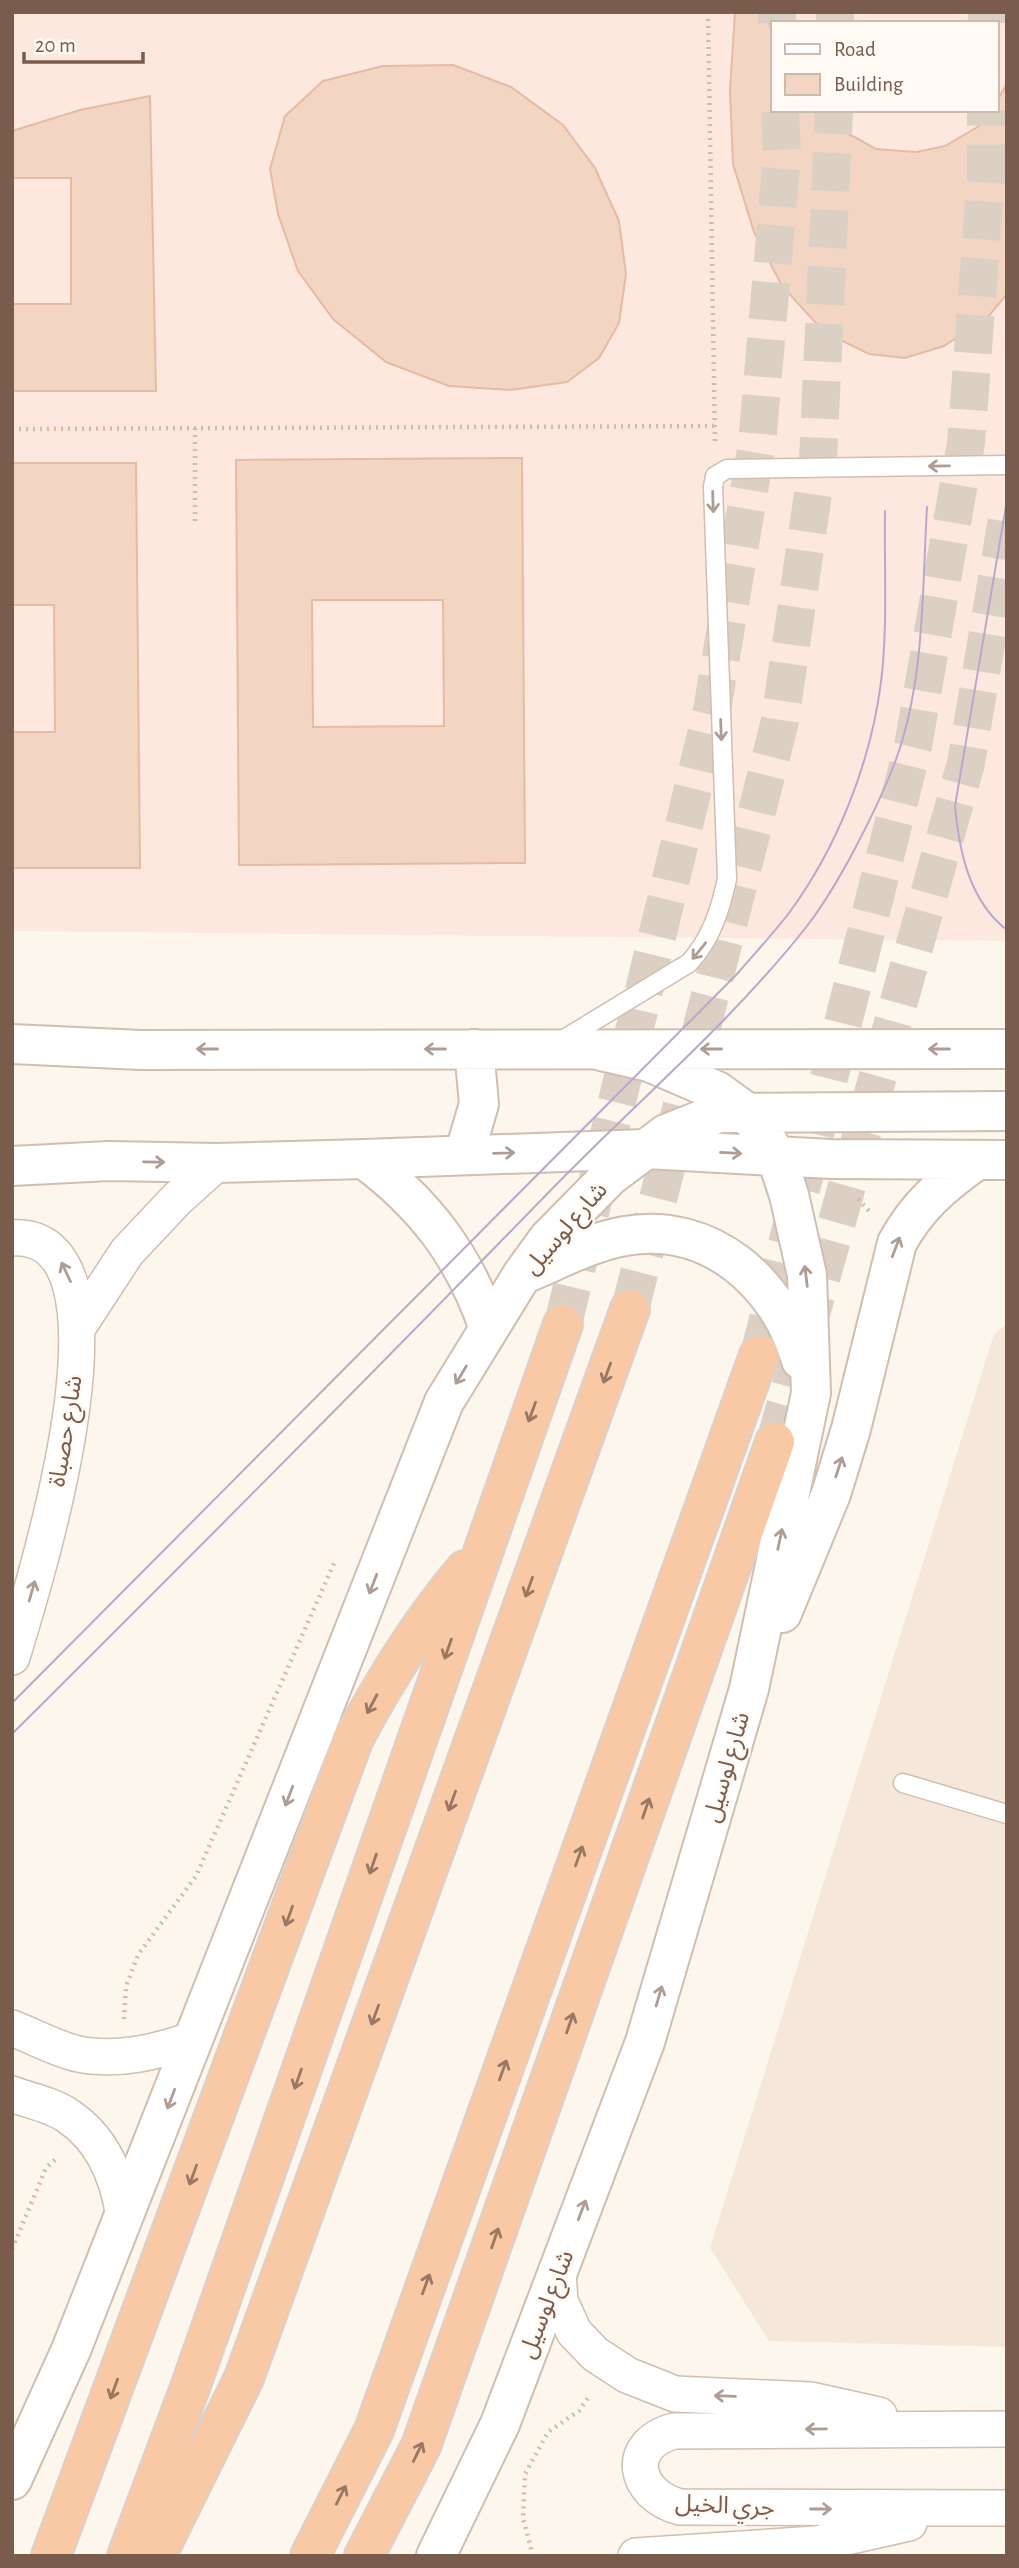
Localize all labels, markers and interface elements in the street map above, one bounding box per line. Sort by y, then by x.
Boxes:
scale bar [24,21,144,65]
legend [771,21,998,112]
text: 20 m [35,35,76,56]
text: Road [834,39,876,60]
text: Building [834,74,904,95]
one-way arrow [927,459,950,473]
one-way arrow [707,491,720,514]
one-way arrow [715,718,728,741]
one-way arrow [692,942,708,960]
one-way arrow [196,1042,219,1056]
one-way arrow [423,1042,446,1056]
one-way arrow [700,1042,723,1056]
one-way arrow [927,1042,950,1056]
one-way arrow [492,1147,515,1160]
one-way arrow [719,1147,742,1160]
one-way arrow [142,1155,165,1169]
street label: شارع لوسيل [519,1178,615,1282]
one-way arrow [891,1237,904,1259]
one-way arrow [59,1262,72,1283]
one-way arrow [799,1265,812,1288]
one-way arrow [600,1362,612,1384]
one-way arrow [453,1365,468,1384]
street label: شارع حصباة [45,1374,91,1489]
one-way arrow [524,1400,537,1422]
one-way arrow [834,1457,846,1479]
one-way arrow [774,1528,788,1551]
one-way arrow [365,1573,378,1595]
one-way arrow [522,1576,535,1598]
one-way arrow [26,1580,39,1602]
one-way arrow [440,1638,453,1660]
one-way arrow [365,1693,378,1714]
street label: شارع لوسيل [700,1709,758,1826]
one-way arrow [282,1785,295,1806]
one-way arrow [445,1790,458,1812]
one-way arrow [641,1798,653,1820]
one-way arrow [574,1845,587,1867]
one-way arrow [366,1853,378,1875]
one-way arrow [281,1904,294,1926]
one-way arrow [653,1985,666,2007]
one-way arrow [368,2003,380,2025]
one-way arrow [564,2012,577,2034]
one-way arrow [498,2060,510,2082]
one-way arrow [291,2068,304,2090]
one-way arrow [163,2088,176,2110]
one-way arrow [186,2164,198,2186]
one-way arrow [576,2199,589,2221]
one-way arrow [490,2227,502,2249]
street label: شارع لوسيل [515,2247,582,2363]
one-way arrow [421,2274,433,2296]
one-way arrow [107,2377,120,2399]
one-way arrow [713,2390,736,2403]
one-way arrow [805,2422,828,2436]
one-way arrow [412,2442,425,2463]
one-way arrow [335,2485,348,2506]
street label: جري الخيل [674,2491,775,2526]
one-way arrow [809,2502,832,2516]

